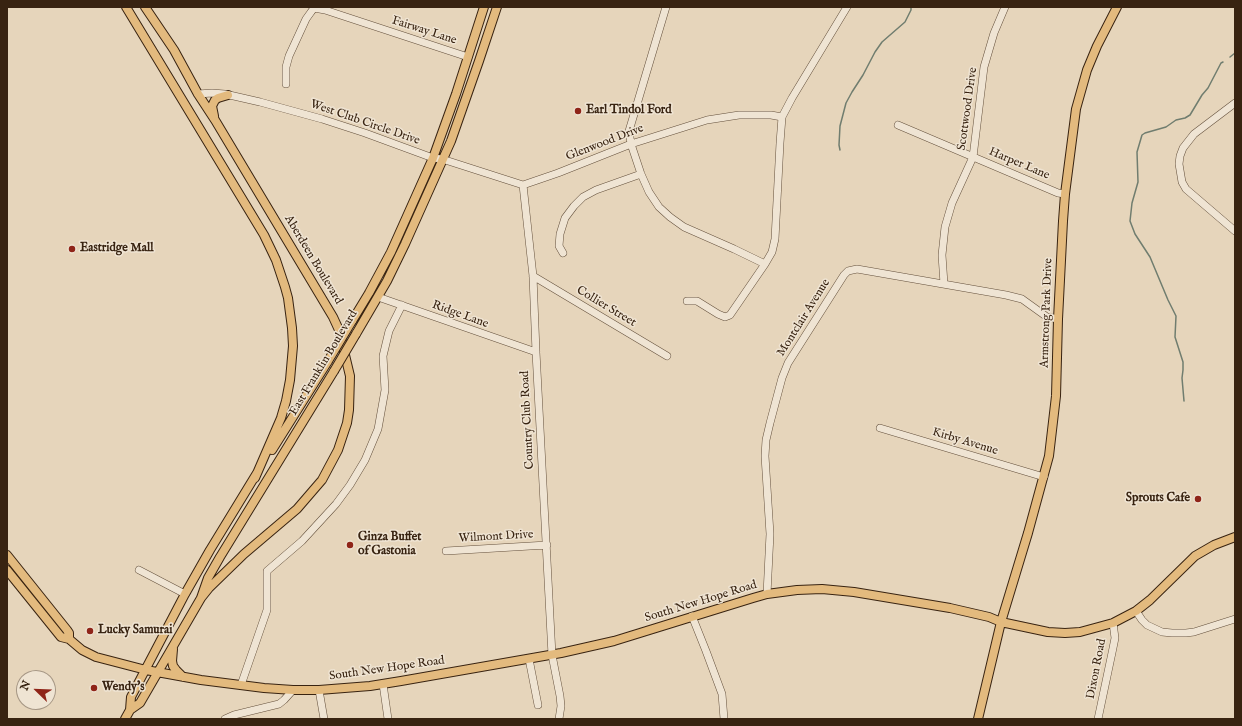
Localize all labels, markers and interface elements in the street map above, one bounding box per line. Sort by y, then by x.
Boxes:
street label: Fairway Lane [390,14,458,48]
street label: Scottwood Drive [955,67,981,151]
street label: West Club Circle Drive [308,97,422,149]
place label: Earl Tindol Ford [586,104,672,118]
marker: Earl Tindol Ford [573,106,583,116]
street label: Glenwood Drive [564,122,646,164]
street label: Harper Lane [986,145,1052,183]
street label: Aberdeen Boulevard [281,213,345,307]
place label: Eastridge Mall [80,242,153,256]
marker: Eastridge Mall [67,244,77,254]
street label: Armstrong Park Drive [1038,258,1056,368]
street label: Montclair Avenue [774,277,834,359]
street label: Collier Street [574,284,638,330]
street label: Ridge Lane [430,298,490,332]
street label: East Franklin Boulevard [287,308,361,418]
street label: Country Club Road [518,370,538,470]
street label: Kirby Avenue [930,425,1000,459]
place label: Sprouts Cafe [1126,492,1190,506]
marker: Sprouts Cafe [1193,494,1203,504]
street label: Wilmont Drive [458,528,534,546]
place label: Ginza Buffet of Gastonia [358,531,421,559]
marker: Ginza Buffet of Gastonia [345,540,355,550]
street label: South New Hope Road [643,578,759,626]
place label: Lucky Samurai [98,624,172,638]
marker: Lucky Samurai [85,626,95,636]
street label: Dixon Road [1084,638,1110,700]
street label: South New Hope Road [328,654,446,684]
north arrow [16,670,56,710]
text: N [18,679,34,693]
place label: Wendy's [102,681,144,695]
marker: Wendy's [89,683,99,693]

